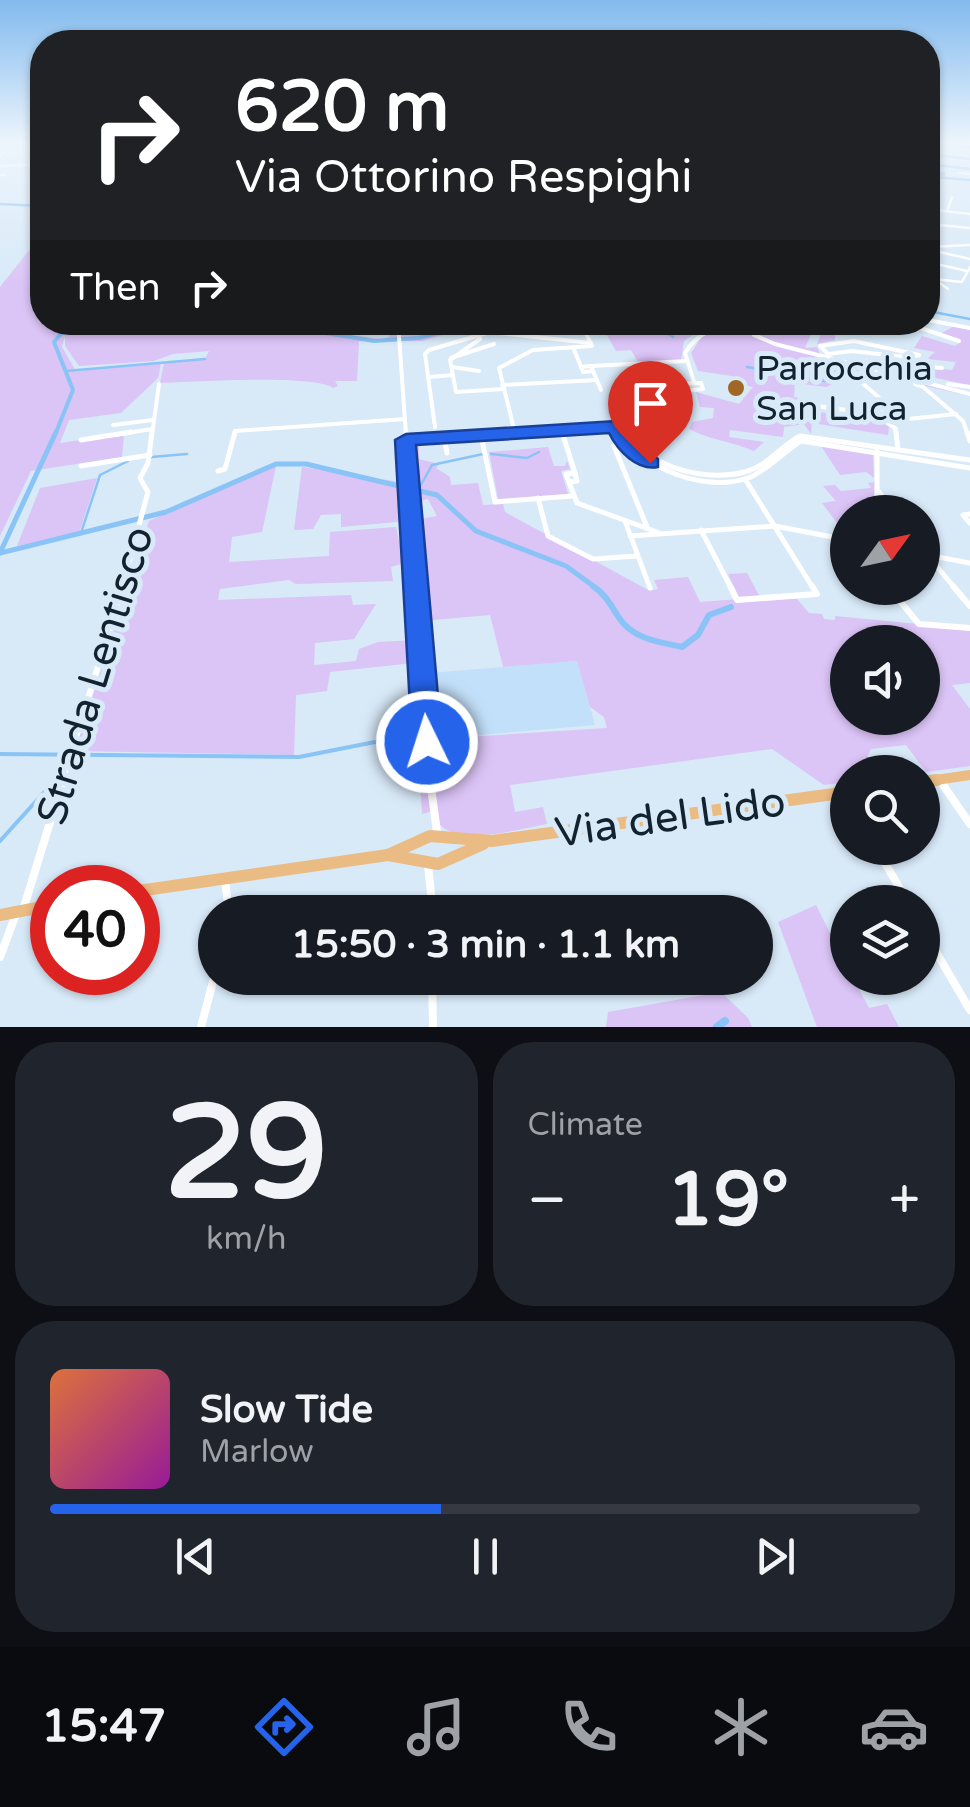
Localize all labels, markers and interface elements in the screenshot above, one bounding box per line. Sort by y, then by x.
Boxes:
text: 620 m [235,66,449,150]
icon: right [70,70,200,200]
text: Via Ottorino Respighi [235,151,693,205]
icon: right [181,260,236,315]
text: Then [70,265,161,311]
place label: Parrocchia San Luca [756,348,933,430]
pin [608,361,693,464]
icon: arrive [623,376,678,431]
marker: Parrocchia San Luca [725,377,747,399]
north arrow [830,495,940,605]
map controls [830,495,940,995]
street label: Strada Lentisco [26,520,165,831]
button: sound [830,625,940,735]
position arrow [375,690,479,794]
button: search [830,755,940,865]
street label: Via del Lido [552,776,789,859]
speed limit sign: 40 [30,865,160,995]
button: layers [830,885,940,995]
text: 15:50 · 3 min · 1.1 km [291,922,680,968]
text: 29 [165,1077,328,1233]
text: Climate [528,1106,643,1144]
text: 19° [667,1155,789,1245]
text: − [528,1168,567,1234]
text: + [889,1168,920,1234]
text: km/h [206,1220,286,1258]
text: Slow Tide [200,1387,373,1433]
text: Marlow [200,1433,314,1471]
icon: previous [168,1529,223,1584]
icon: pause [458,1529,513,1584]
icon: next [748,1529,803,1584]
icon: directions [249,1692,319,1762]
icon: music [401,1692,471,1762]
icon: phone [554,1692,624,1762]
icon: climate [706,1692,776,1762]
icon: car [859,1692,929,1762]
text: 15:47 [41,1700,166,1754]

